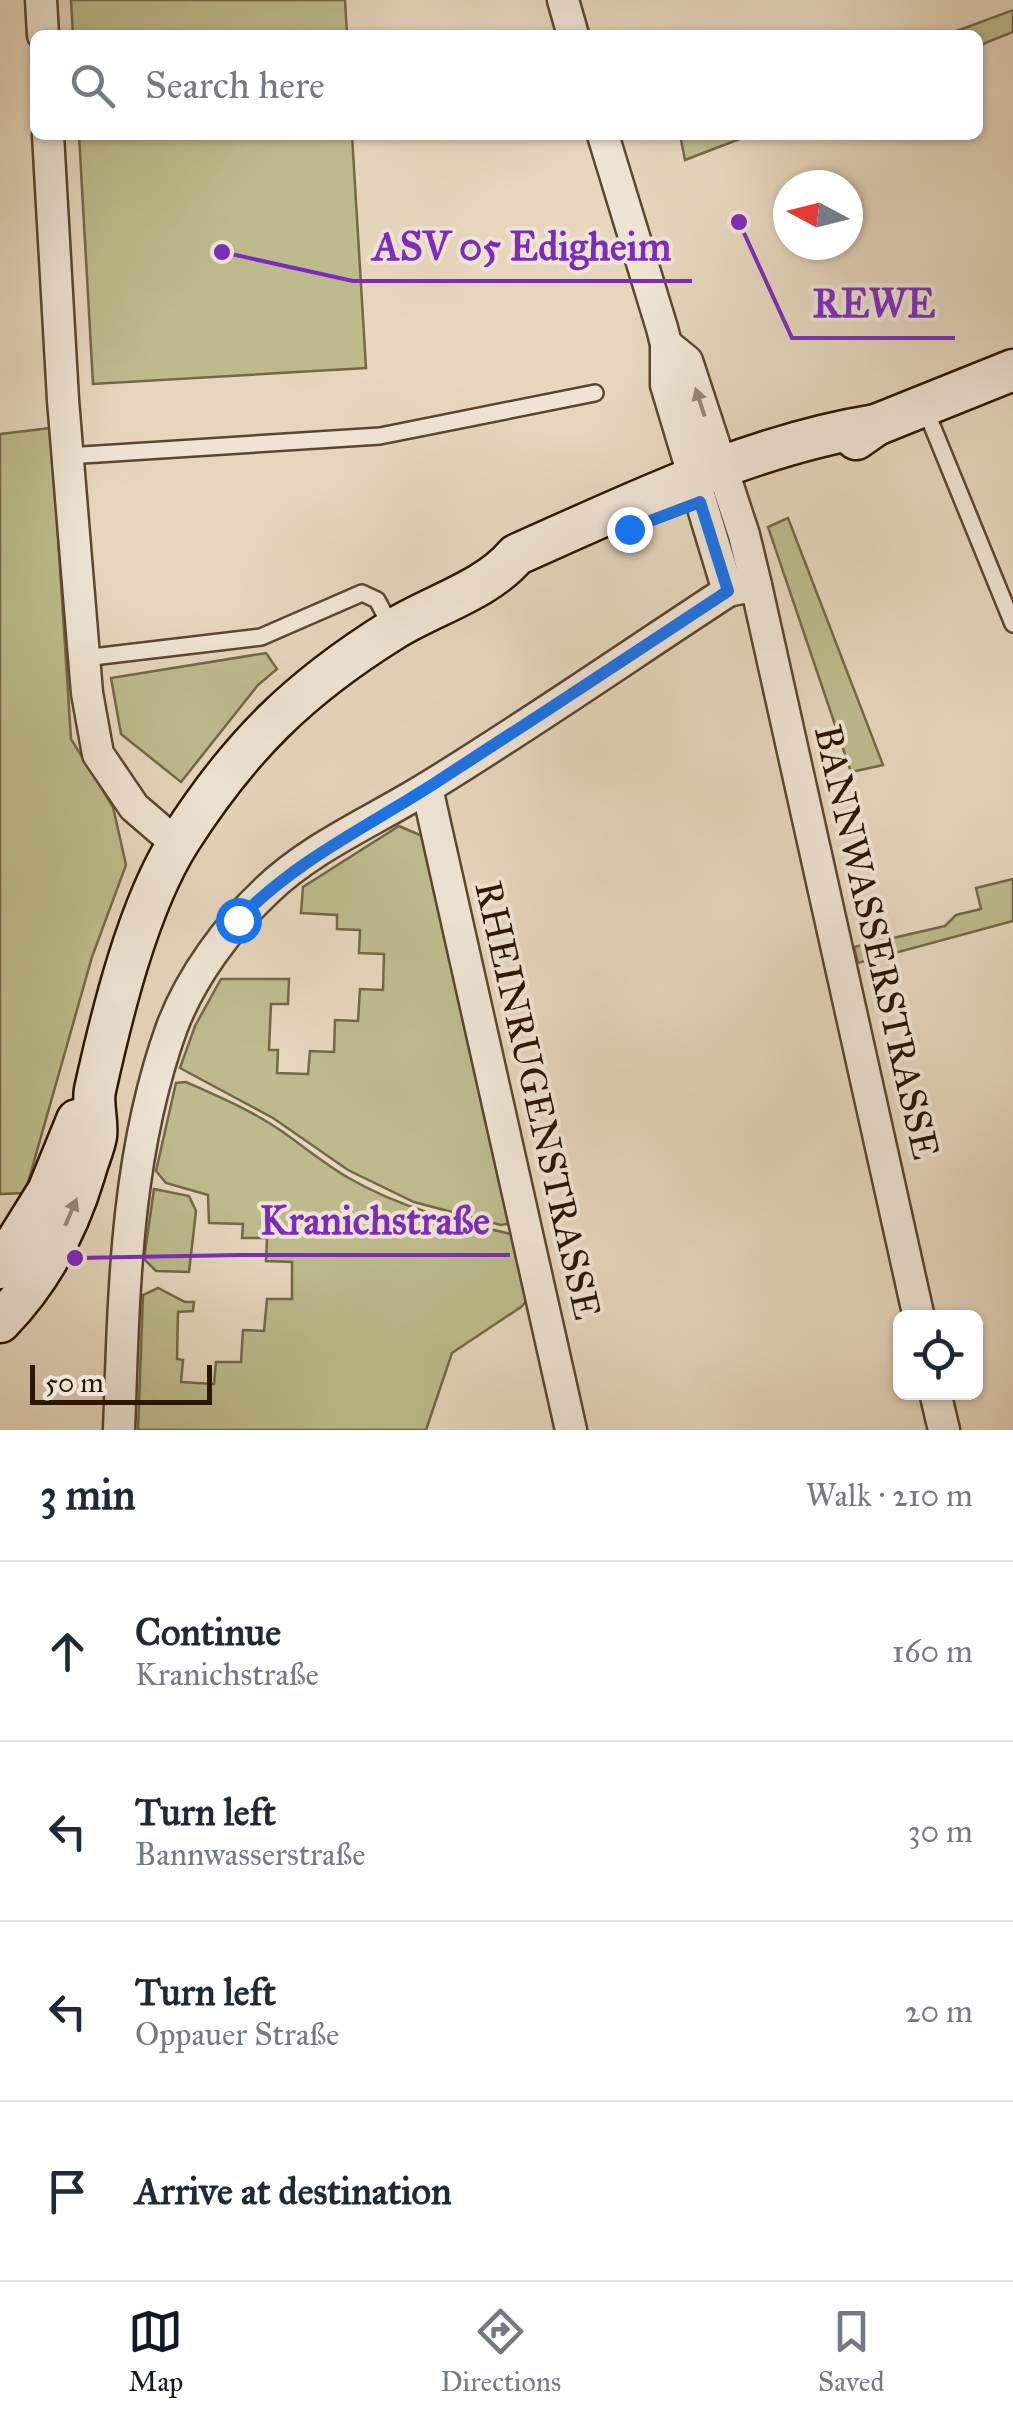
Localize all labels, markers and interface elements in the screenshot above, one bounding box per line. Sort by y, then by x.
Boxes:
search box [30,30,983,140]
icon: search [65,58,120,113]
text: Search here [145,62,325,108]
north arrow [773,170,863,260]
callout: ASV 05 Edigheim [353,211,692,281]
text: ASV 05 Edigheim [370,222,672,271]
callout: REWE [792,268,955,338]
text: REWE [813,279,936,328]
one-way arrow [692,387,707,417]
route end [607,507,653,553]
street label: BANNWASSERSTRASSE [805,720,949,1164]
street label: RHEINRUGENSTRASSE [465,876,611,1324]
route start [216,898,262,944]
callout: Kranichstraße [240,1185,510,1255]
text: Kranichstraße [260,1196,490,1245]
one-way arrow [63,1197,79,1226]
map controls [893,1310,983,1400]
button: locate [893,1310,983,1400]
scale bar [30,1360,212,1404]
text: 50 m [45,1365,104,1400]
text: 3 min [40,1469,135,1521]
text: Walk · 210 m [806,1476,973,1515]
text: Continue [135,1609,281,1655]
icon: ahead [40,1624,95,1679]
text: 160 m [892,1632,973,1671]
text: Kranichstraße [135,1655,319,1694]
text: Turn left [135,1789,276,1835]
icon: left [40,1804,95,1859]
text: 30 m [908,1812,973,1851]
text: Bannwasserstraße [135,1835,365,1874]
text: Turn left [135,1969,276,2015]
icon: left [40,1984,95,2039]
text: 20 m [905,1992,973,2031]
text: Oppauer Straße [135,2015,339,2054]
icon: arrive [40,2164,95,2219]
text: Arrive at destination [135,2168,452,2214]
tab: Map [128,2304,183,2399]
tab: Directions [440,2304,561,2399]
tab: Saved [818,2304,885,2399]

